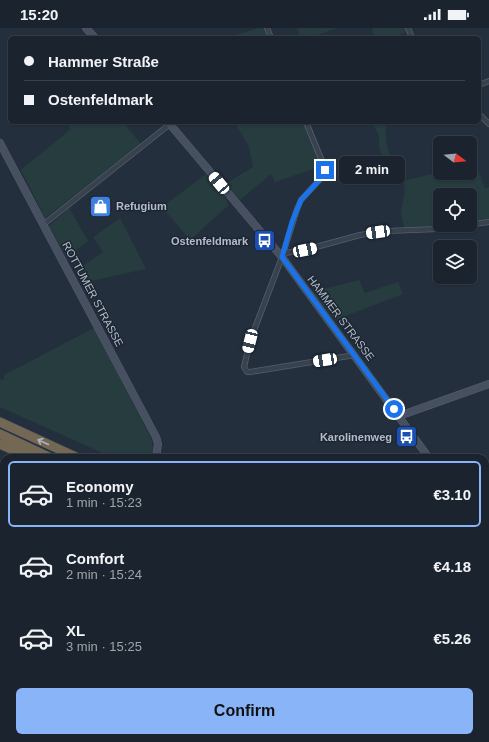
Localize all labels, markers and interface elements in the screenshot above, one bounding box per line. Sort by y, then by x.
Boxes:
text: 15:20 [20,6,58,23]
text: Hammer Straße [48,53,159,70]
text: Ostenfeldmark [48,91,153,108]
north arrow [433,136,477,180]
map controls [433,136,477,284]
callout: 2 min [339,156,405,184]
route end [316,161,334,179]
text: 2 min [355,162,389,177]
car [207,170,231,196]
button: locate [433,188,477,232]
shop icon: Refugium [87,193,113,219]
place label: Refugium [116,200,167,212]
car [365,224,391,240]
bus stop icon: Ostenfeldmark [251,228,277,254]
place label: Ostenfeldmark [171,235,249,247]
street label: ROTTUMER STRASSE [60,240,126,348]
button: layers [433,240,477,284]
car [292,242,318,258]
street label: HAMMER STRASSE [305,273,377,363]
car [241,328,259,354]
car [312,352,338,368]
route start [385,400,403,418]
bus stop icon: Karolinenweg [394,424,420,450]
place label: Karolinenweg [320,431,392,443]
one-way arrow [37,438,49,445]
icon: car [18,476,54,512]
text: Economy [66,478,134,495]
text: €3.10 [433,486,471,503]
text: 1 min · 15:23 [66,495,142,510]
icon: car [18,548,54,584]
text: Comfort [66,550,124,567]
text: €4.18 [433,558,471,575]
text: 2 min · 15:24 [66,567,142,582]
icon: car [18,620,54,656]
text: XL [66,622,85,639]
text: €5.26 [433,630,471,647]
text: 3 min · 15:25 [66,639,142,654]
button: Confirm [16,688,473,734]

